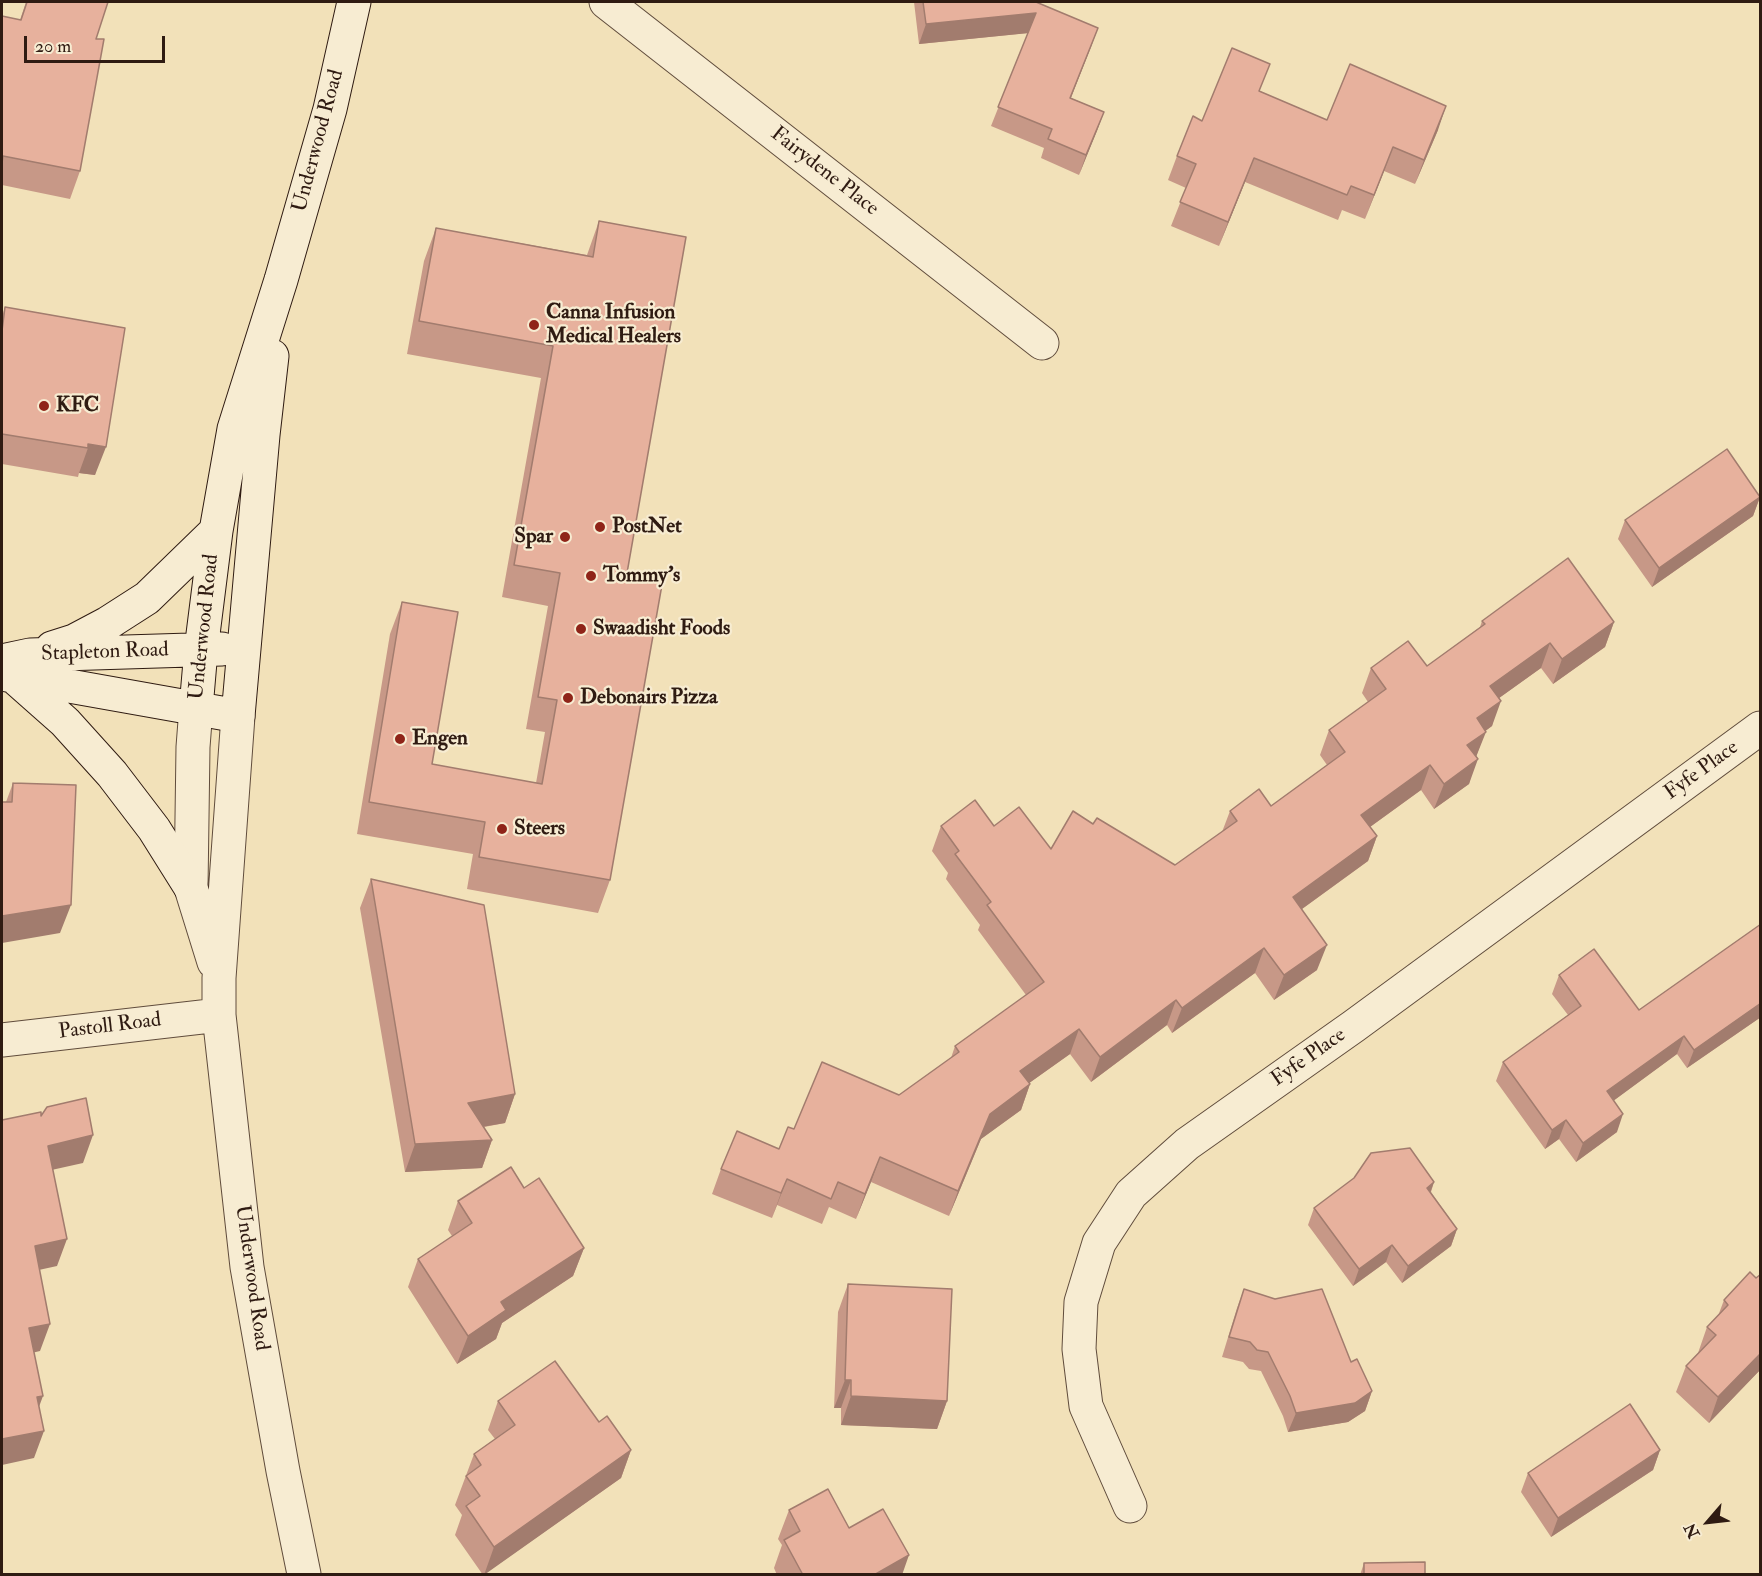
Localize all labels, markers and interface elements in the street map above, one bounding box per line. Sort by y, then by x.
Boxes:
scale bar [27,24,168,62]
text: 20 m [35,35,71,58]
street label: Underwood Road [288,67,350,215]
street label: Fairydene Place [765,122,883,222]
place label: Canna Infusion Medical Healers [546,300,681,350]
marker: Canna Infusion Medical Healers [527,318,541,332]
place label: KFC [56,393,99,419]
marker: KFC [37,399,51,413]
place label: PostNet [612,514,682,540]
marker: PostNet [593,520,607,534]
place label: Spar [514,524,553,550]
marker: Spar [558,530,572,544]
street label: Underwood Road [185,553,225,701]
place label: Tommy's [603,563,680,589]
marker: Tommy's [584,569,598,583]
place label: Swaadisht Foods [593,616,730,642]
marker: Swaadisht Foods [574,622,588,636]
street label: Stapleton Road [41,638,169,668]
place label: Debonairs Pizza [580,685,718,711]
marker: Debonairs Pizza [561,691,575,705]
place label: Engen [412,726,468,752]
marker: Engen [393,732,407,746]
street label: Fyfe Place [1660,736,1744,806]
place label: Steers [514,816,565,842]
marker: Steers [495,822,509,836]
street label: Pastoll Road [57,1008,163,1046]
street label: Fyfe Place [1267,1023,1351,1093]
street label: Underwood Road [228,1204,274,1352]
north arrow [1678,1492,1738,1552]
text: N [1680,1519,1704,1541]

